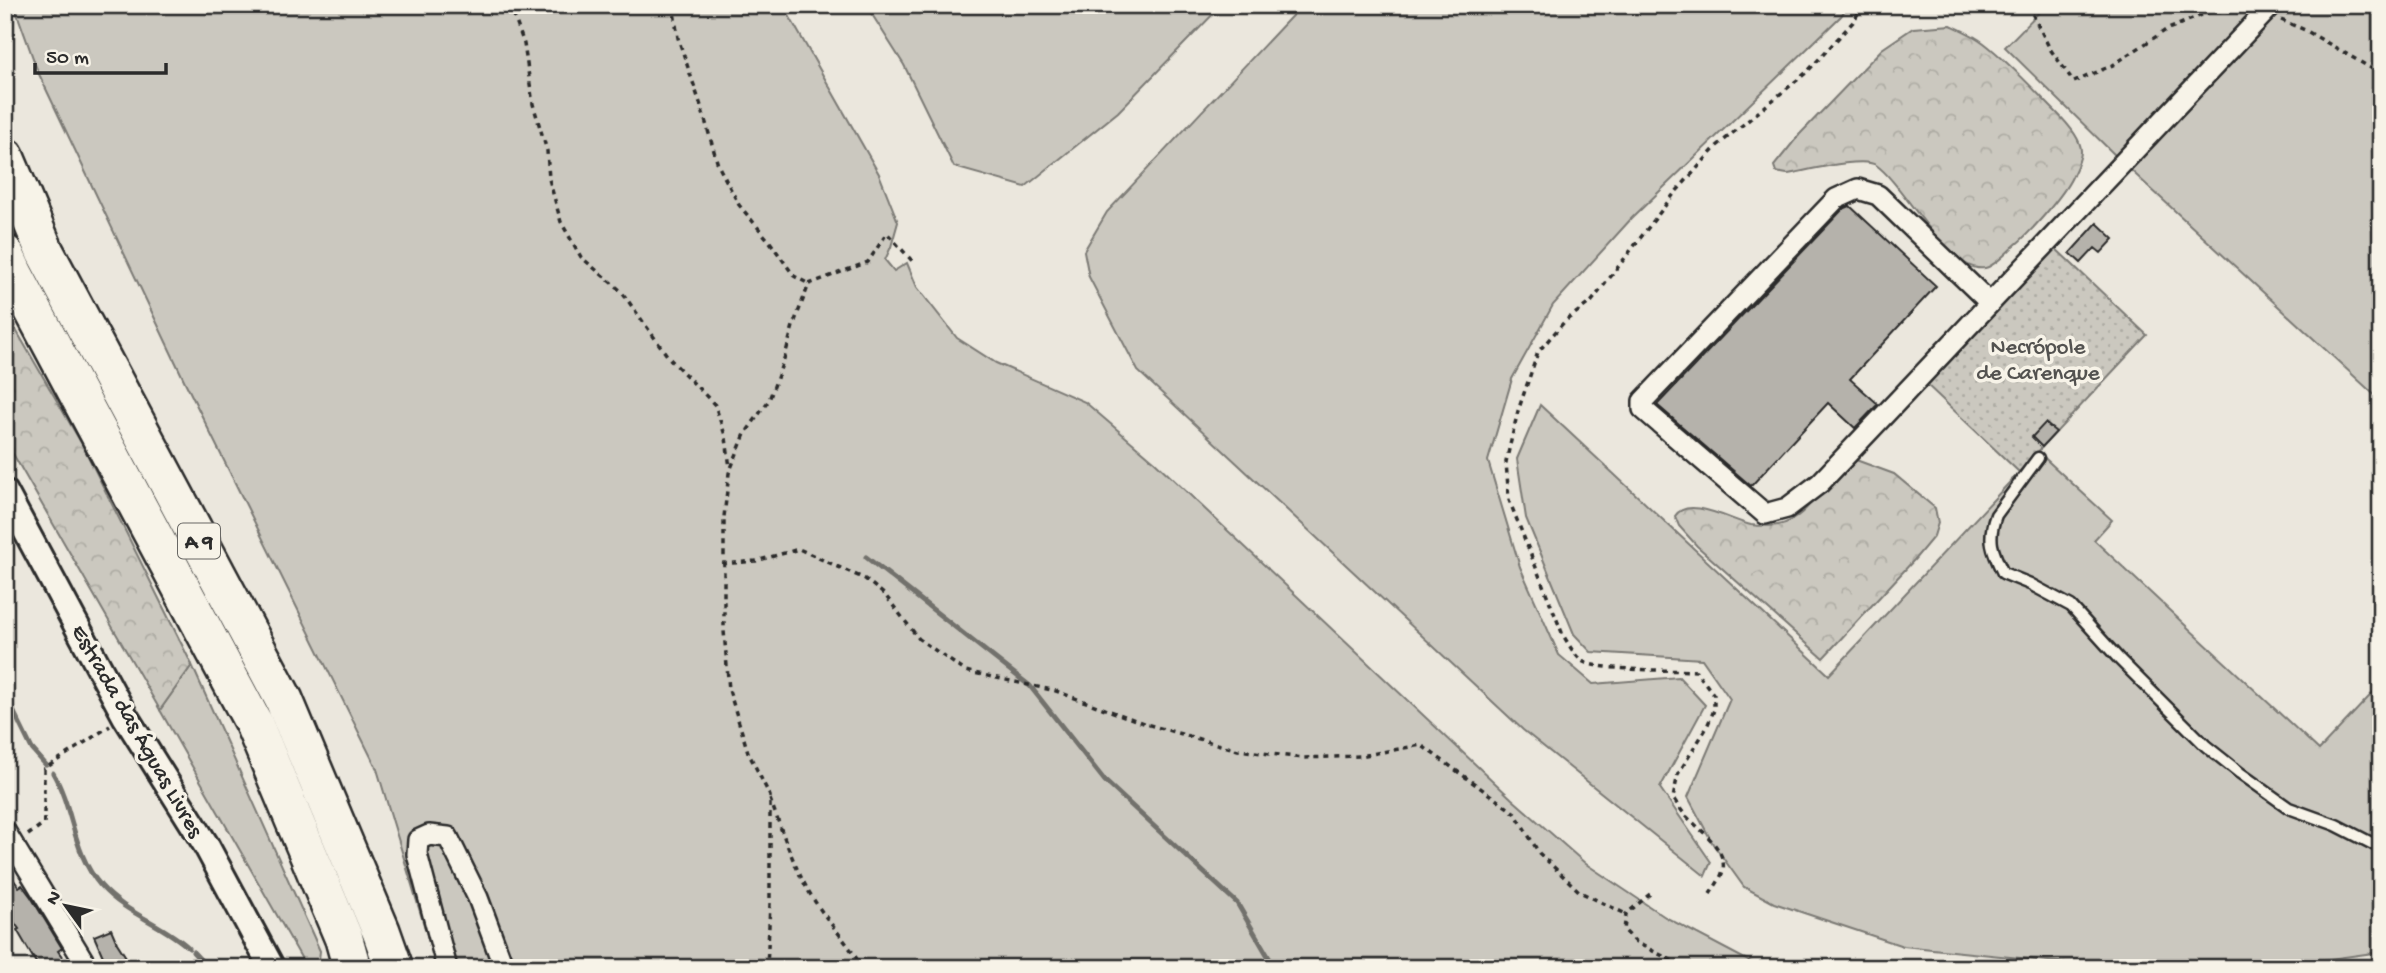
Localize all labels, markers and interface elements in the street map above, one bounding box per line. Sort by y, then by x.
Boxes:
scale bar [35,32,166,76]
text: 50 m [46,47,89,72]
park label: Necrópole de Carenque [1976,335,2101,388]
road number: A 9 [178,524,220,558]
street label: Estrada das Águas Livres [64,620,209,843]
north arrow [32,872,102,942]
text: N [42,887,68,910]

